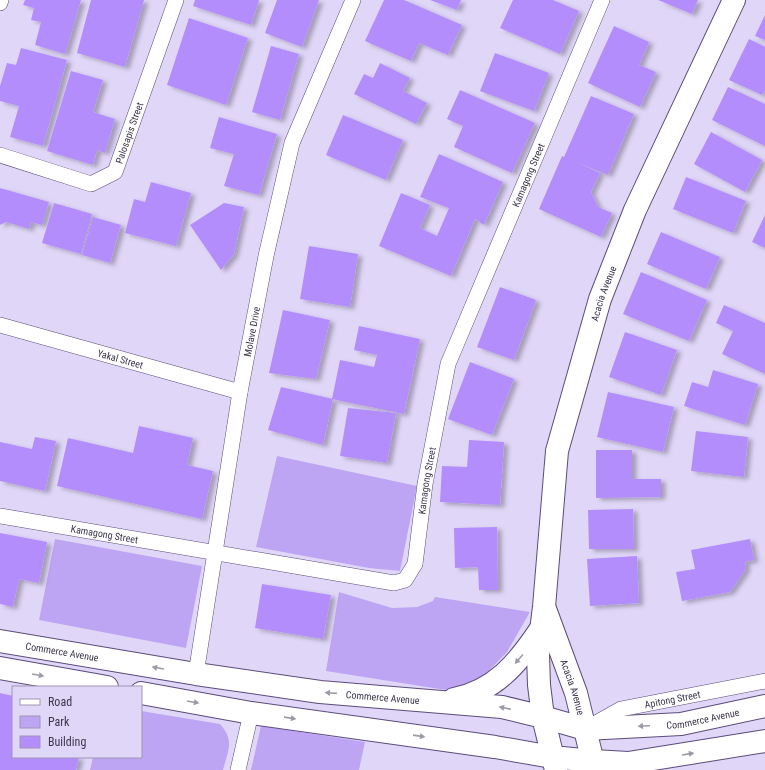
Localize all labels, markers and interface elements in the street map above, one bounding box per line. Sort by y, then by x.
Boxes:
street label: Palosapis Street [113,101,145,165]
street label: Kamagong Street [510,142,547,209]
street label: Acacia Avenue [589,264,619,323]
street label: Molave Drive [242,305,262,358]
street label: Yakal Street [96,347,144,371]
street label: Kamagong Street [416,446,438,515]
street label: Kamagong Street [70,523,139,545]
street label: Commerce Avenue [25,640,100,664]
one-way arrow [515,654,524,665]
street label: Acacia Avenue [558,658,586,717]
one-way arrow [152,665,164,671]
one-way arrow [32,672,45,678]
legend [12,686,142,758]
one-way arrow [325,689,337,696]
street label: Commerce Avenue [345,689,420,706]
street label: Apitong Street [644,689,701,710]
text: Road [48,695,72,709]
one-way arrow [187,700,199,706]
one-way arrow [499,704,511,710]
street label: Commerce Avenue [666,707,740,731]
text: Park [48,715,70,729]
one-way arrow [284,715,296,721]
one-way arrow [638,723,650,730]
one-way arrow [413,733,425,739]
text: Building [48,735,86,749]
one-way arrow [682,751,694,757]

